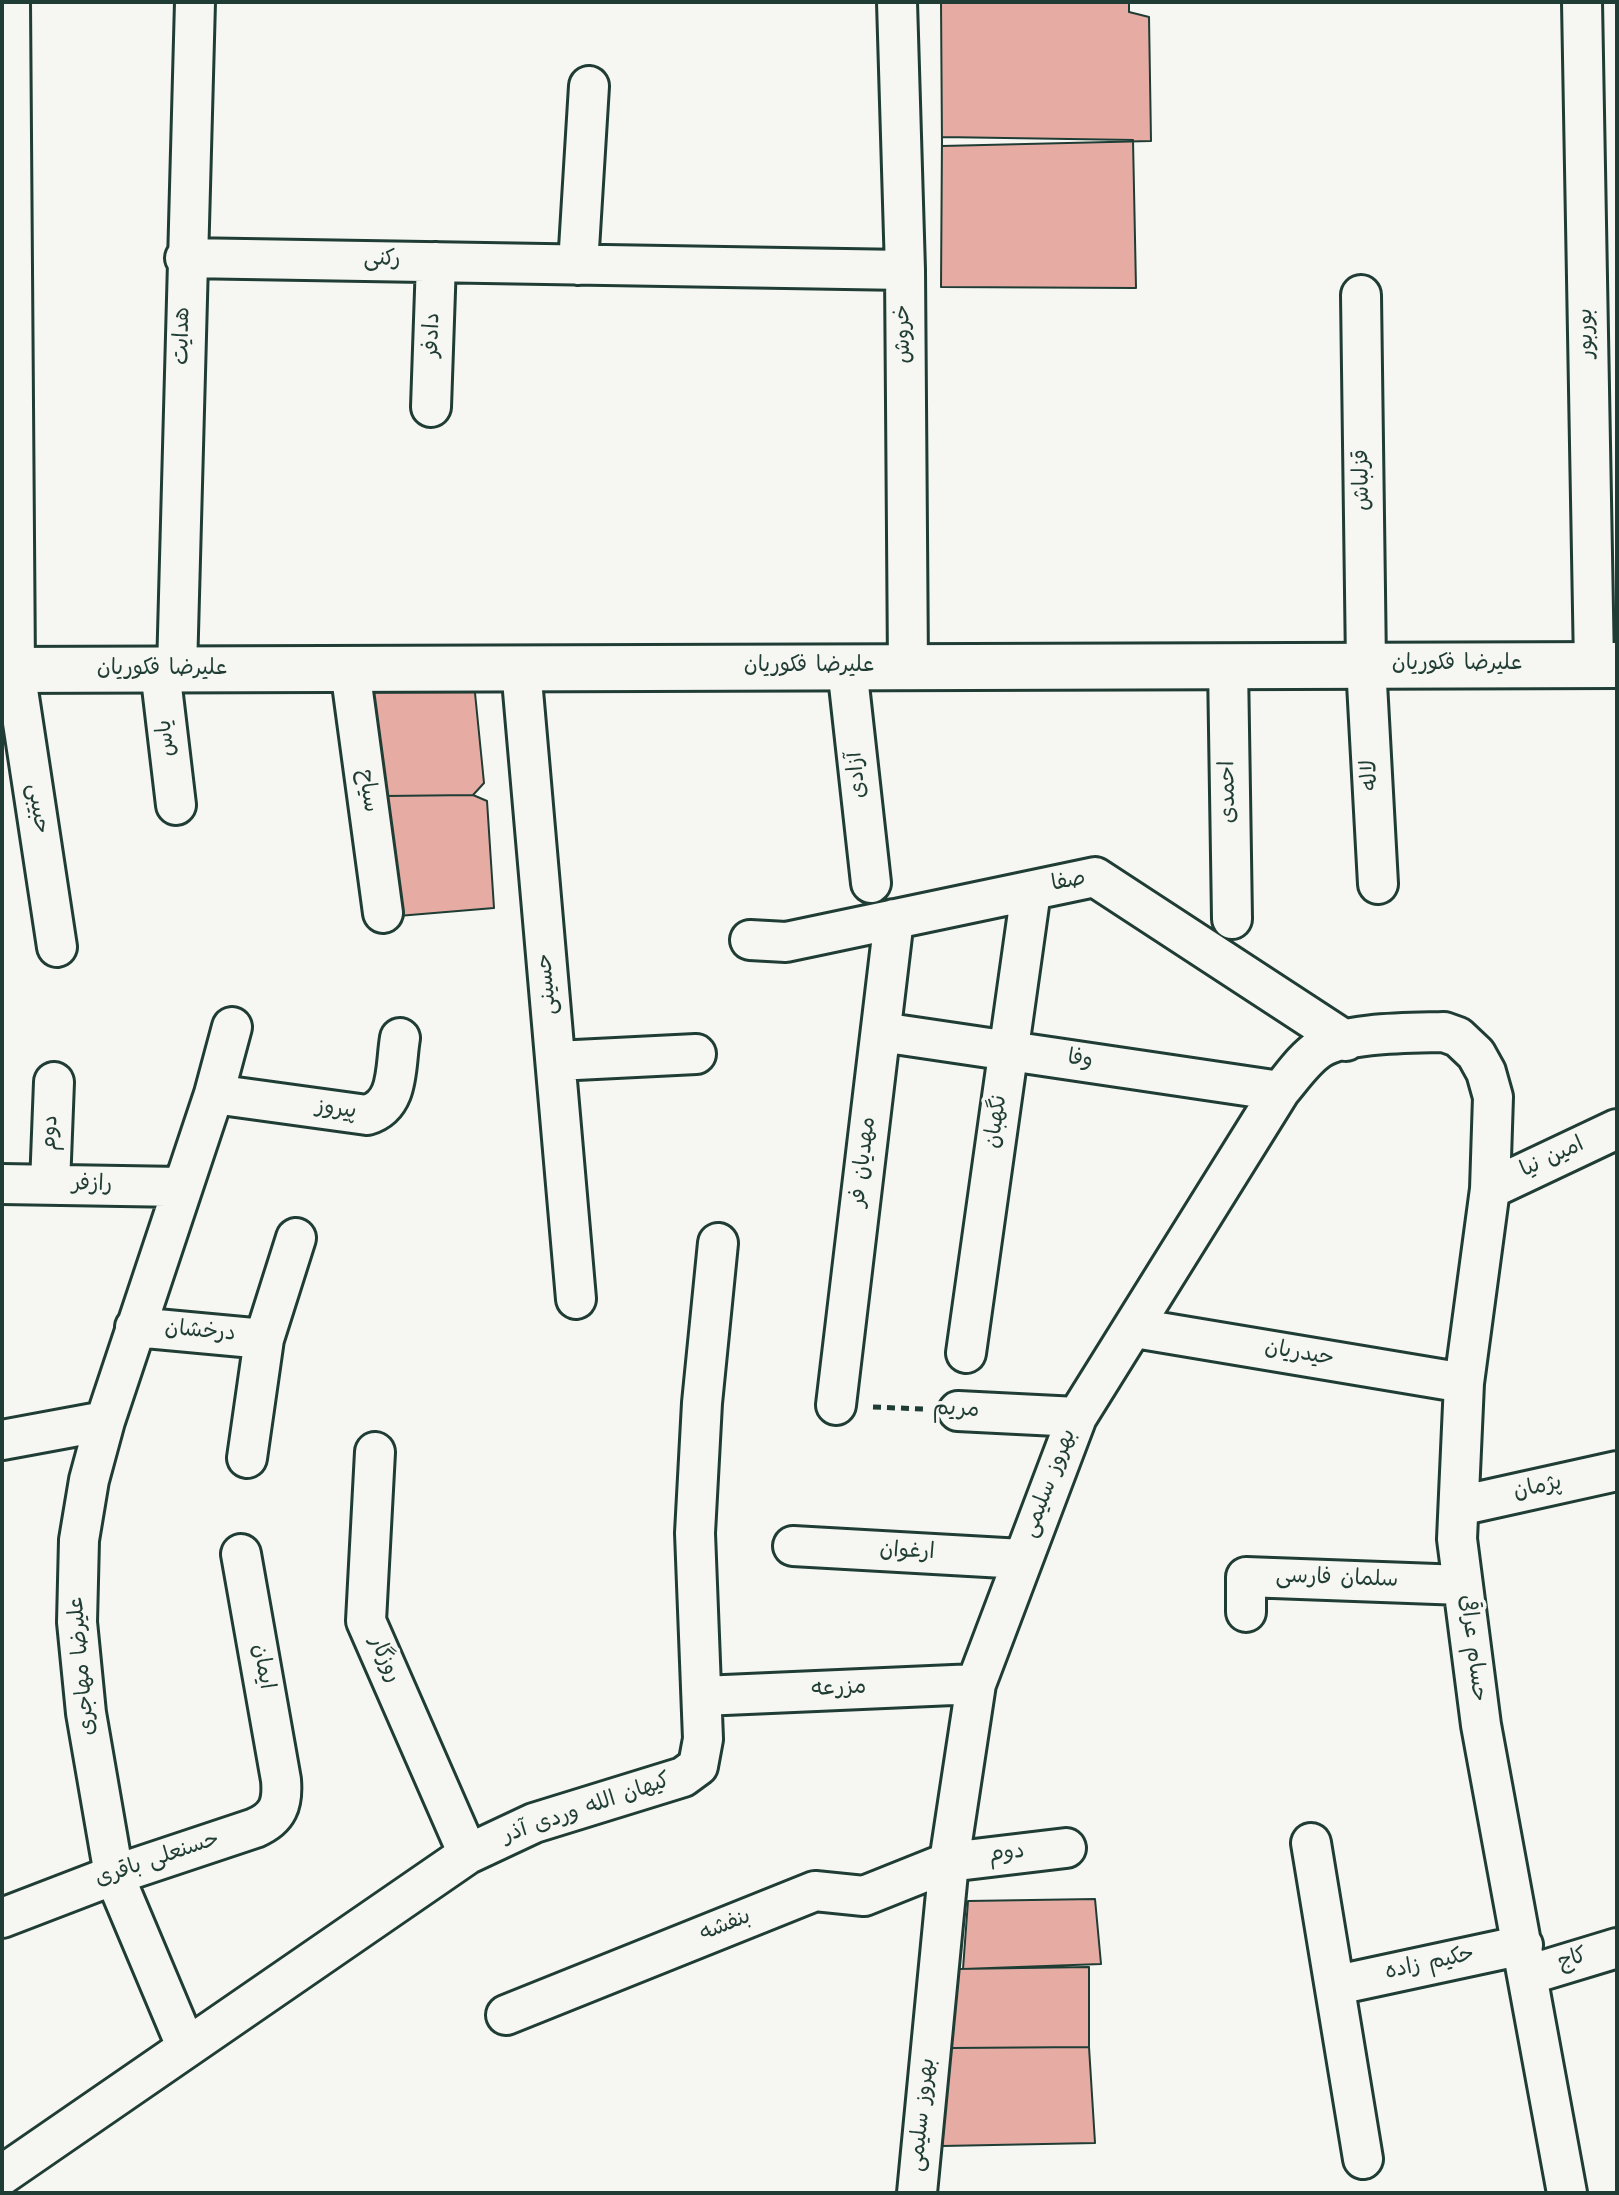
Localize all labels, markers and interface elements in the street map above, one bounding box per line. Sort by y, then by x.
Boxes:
street label: رکنی [363,247,401,275]
street label: خروش [891,304,919,364]
street label: هدایت [170,307,198,365]
street label: بوربور [1574,308,1602,358]
street label: دادفر [420,312,448,358]
street label: قزلباش [1350,449,1378,511]
street label: علیرضا فکوریان [1392,652,1522,678]
street label: علیرضا فکوریان [744,654,874,680]
street label: علیرضا فکوریان [97,657,227,683]
street label: یاس [153,718,183,758]
street label: آزادی [843,750,875,800]
street label: لاله [1358,759,1386,791]
street label: احمدی [1216,760,1244,824]
street label: سیاح [350,768,382,814]
street label: حبیبی [19,782,53,836]
street label: صفا [1050,867,1088,899]
street label: حسینی [533,952,565,1016]
street label: وفا [1066,1046,1094,1076]
street label: نگهبان [981,1094,1015,1150]
street label: پیروز [314,1095,358,1127]
street label: دوم [38,1114,66,1152]
street label: مهدیان فر [846,1116,884,1208]
street label: امین نیا [1517,1133,1589,1185]
street label: رازفر [72,1172,112,1200]
street label: درخشان [164,1317,236,1349]
street label: حیدریان [1262,1336,1336,1374]
street label: مریم [932,1397,980,1425]
street label: بهروز سلیمی [1018,1426,1084,1542]
street label: پژمان [1512,1471,1564,1507]
street label: ارغوان [879,1538,935,1568]
street label: سلمان فارسی [1275,1565,1399,1595]
street label: حسام عراقی [1451,1593,1491,1703]
street label: علیرضا مهاجری [65,1595,103,1737]
street label: روزگار [361,1632,405,1688]
street label: ایمان [244,1642,278,1692]
street label: مزرعه [811,1675,867,1705]
street label: کیهان الله وردی آذر [500,1769,674,1851]
street label: حسنعلی باقری [92,1828,222,1894]
street label: دوم [988,1840,1026,1870]
street label: بنفشه [697,1905,755,1949]
street label: حکیم زاده [1383,1943,1477,1987]
street label: کاج [1555,1944,1591,1978]
street label: بهروز سلیمی [905,2057,943,2173]

